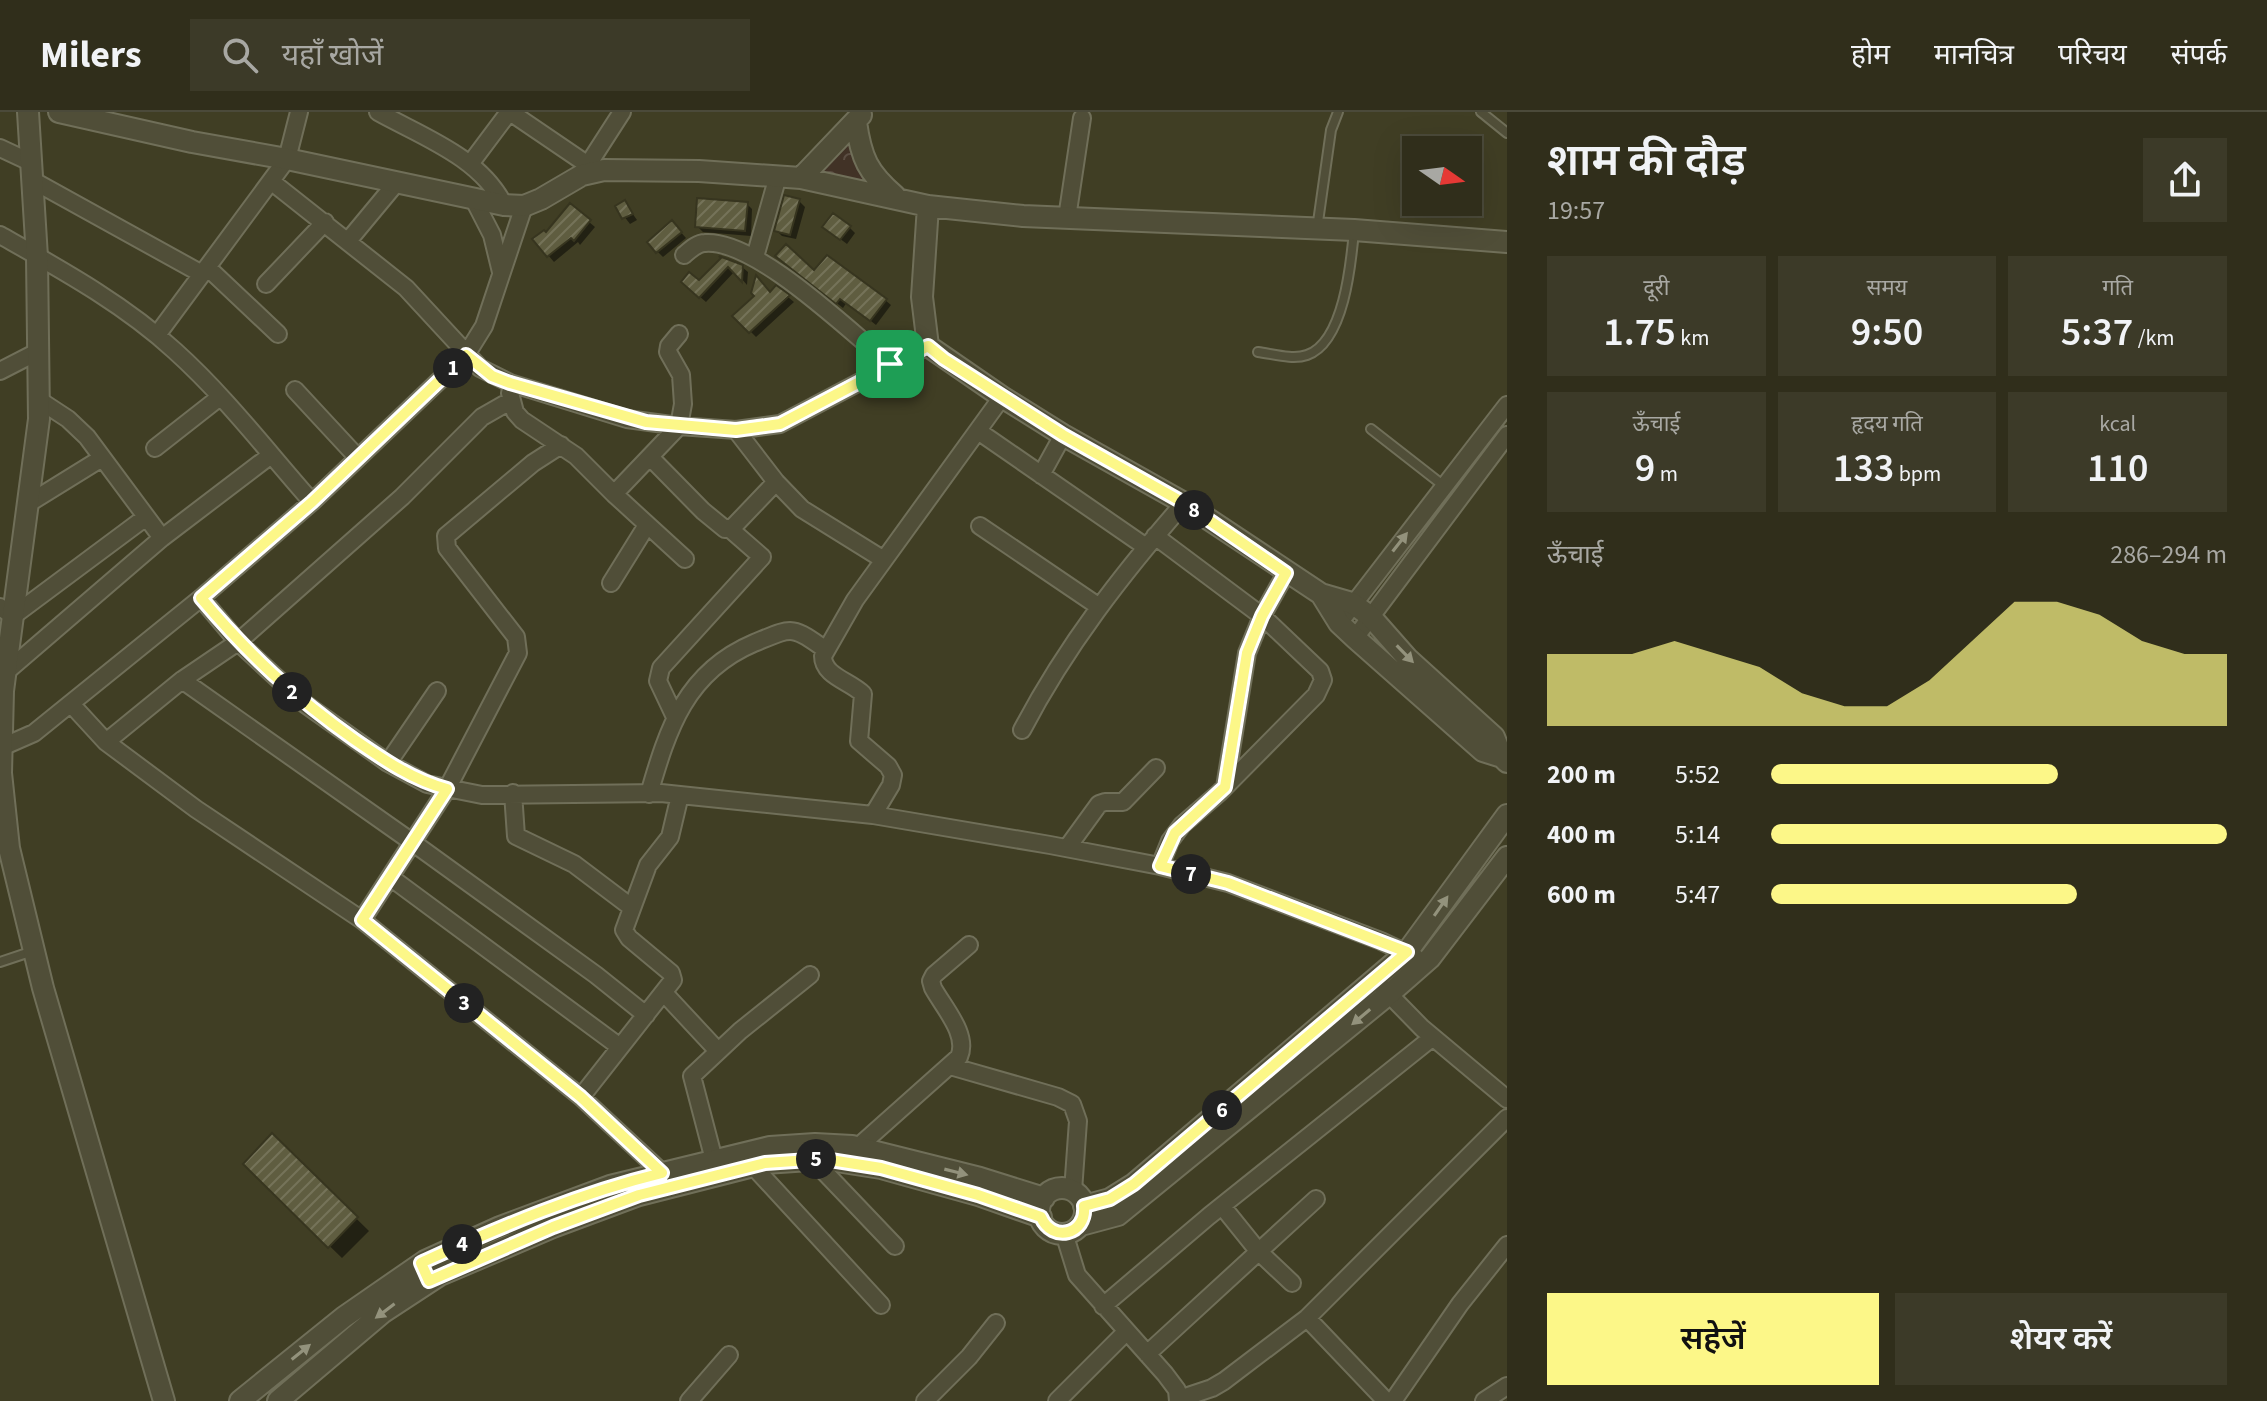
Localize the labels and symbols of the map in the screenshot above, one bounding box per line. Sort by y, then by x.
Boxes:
north arrow [1402,136,1482,216]
pin [856,330,924,398]
pin: 1 [433,348,473,388]
pin: 8 [1174,490,1214,530]
one-way arrow [1391,532,1408,552]
one-way arrow [1396,645,1414,664]
pin: 2 [272,672,312,712]
pin: 7 [1171,854,1211,894]
one-way arrow [1433,896,1448,917]
pin: 3 [444,983,484,1023]
one-way arrow [1351,1009,1371,1025]
pin: 6 [1202,1090,1242,1130]
pin: 5 [796,1139,836,1179]
one-way arrow [944,1166,969,1178]
pin: 4 [442,1224,482,1264]
one-way arrow [375,1303,395,1319]
one-way arrow [290,1344,310,1361]

